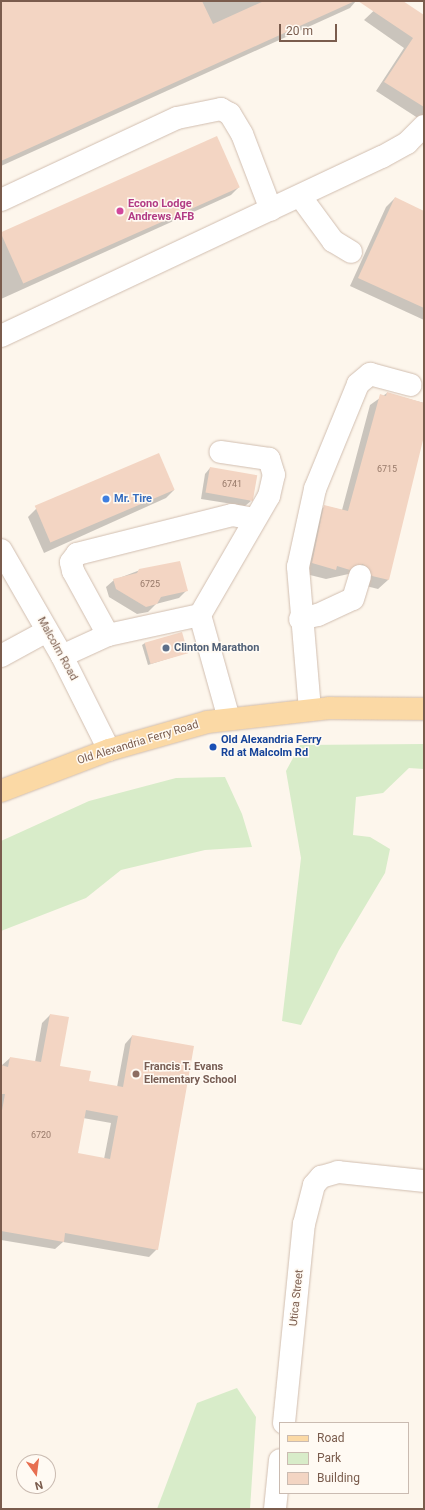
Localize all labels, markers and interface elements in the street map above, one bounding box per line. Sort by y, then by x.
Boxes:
scale bar [281,16,339,42]
text: 20 m [286,24,313,38]
place label: Econo Lodge Andrews AFB [128,198,194,224]
marker: Econo Lodge Andrews AFB [115,206,125,216]
house number: 6715 [377,464,397,474]
house number: 6741 [222,479,242,489]
place label: Mr. Tire [114,492,152,506]
marker: Mr. Tire [101,494,111,504]
house number: 6725 [140,579,160,589]
street label: Malcolm Road [34,615,80,683]
place label: Clinton Marathon [174,641,259,655]
marker: Clinton Marathon [161,643,171,653]
street label: Old Alexandria Ferry Road [76,718,200,768]
place label: Old Alexandria Ferry Rd at Malcolm Rd [221,734,322,760]
marker: Old Alexandria Ferry Rd at Malcolm Rd [208,742,218,752]
place label: Francis T. Evans Elementary School [144,1061,237,1087]
marker: Francis T. Evans Elementary School [131,1069,141,1079]
house number: 6720 [31,1130,51,1140]
street label: Utica Street [287,1269,307,1327]
legend [279,1422,409,1494]
text: Road [317,1431,345,1445]
text: Park [317,1451,341,1465]
north arrow [16,1454,56,1494]
text: Building [317,1471,360,1485]
text: N [33,1478,44,1492]

